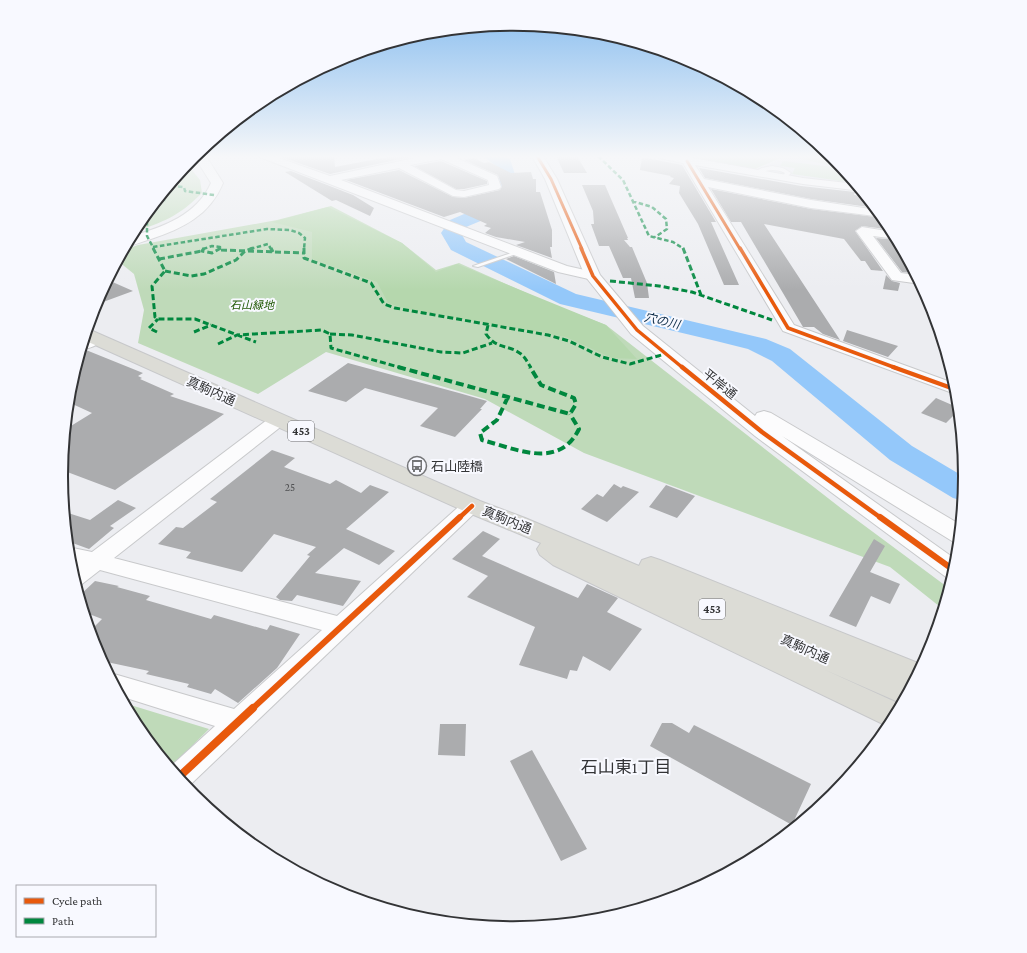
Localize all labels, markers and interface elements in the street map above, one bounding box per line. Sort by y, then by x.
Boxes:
park label: 石山緑地 [230,299,275,311]
water label: 穴の川 [643,310,683,332]
street label: 平岸通 [700,366,740,402]
street label: 真駒内通 [184,374,238,408]
road number: 453 [288,421,314,441]
bus stop icon: 石山陸橋 [406,455,428,477]
place label: 石山陸橋 [431,459,483,474]
house number: 25 [285,481,295,493]
street label: 真駒内通 [480,503,534,537]
road number: 453 [699,599,725,619]
street label: 真駒内通 [778,632,832,666]
district label: 石山東1丁目 [581,758,671,777]
legend [16,885,156,937]
text: Cycle path [52,894,103,908]
text: Path [52,914,74,928]

